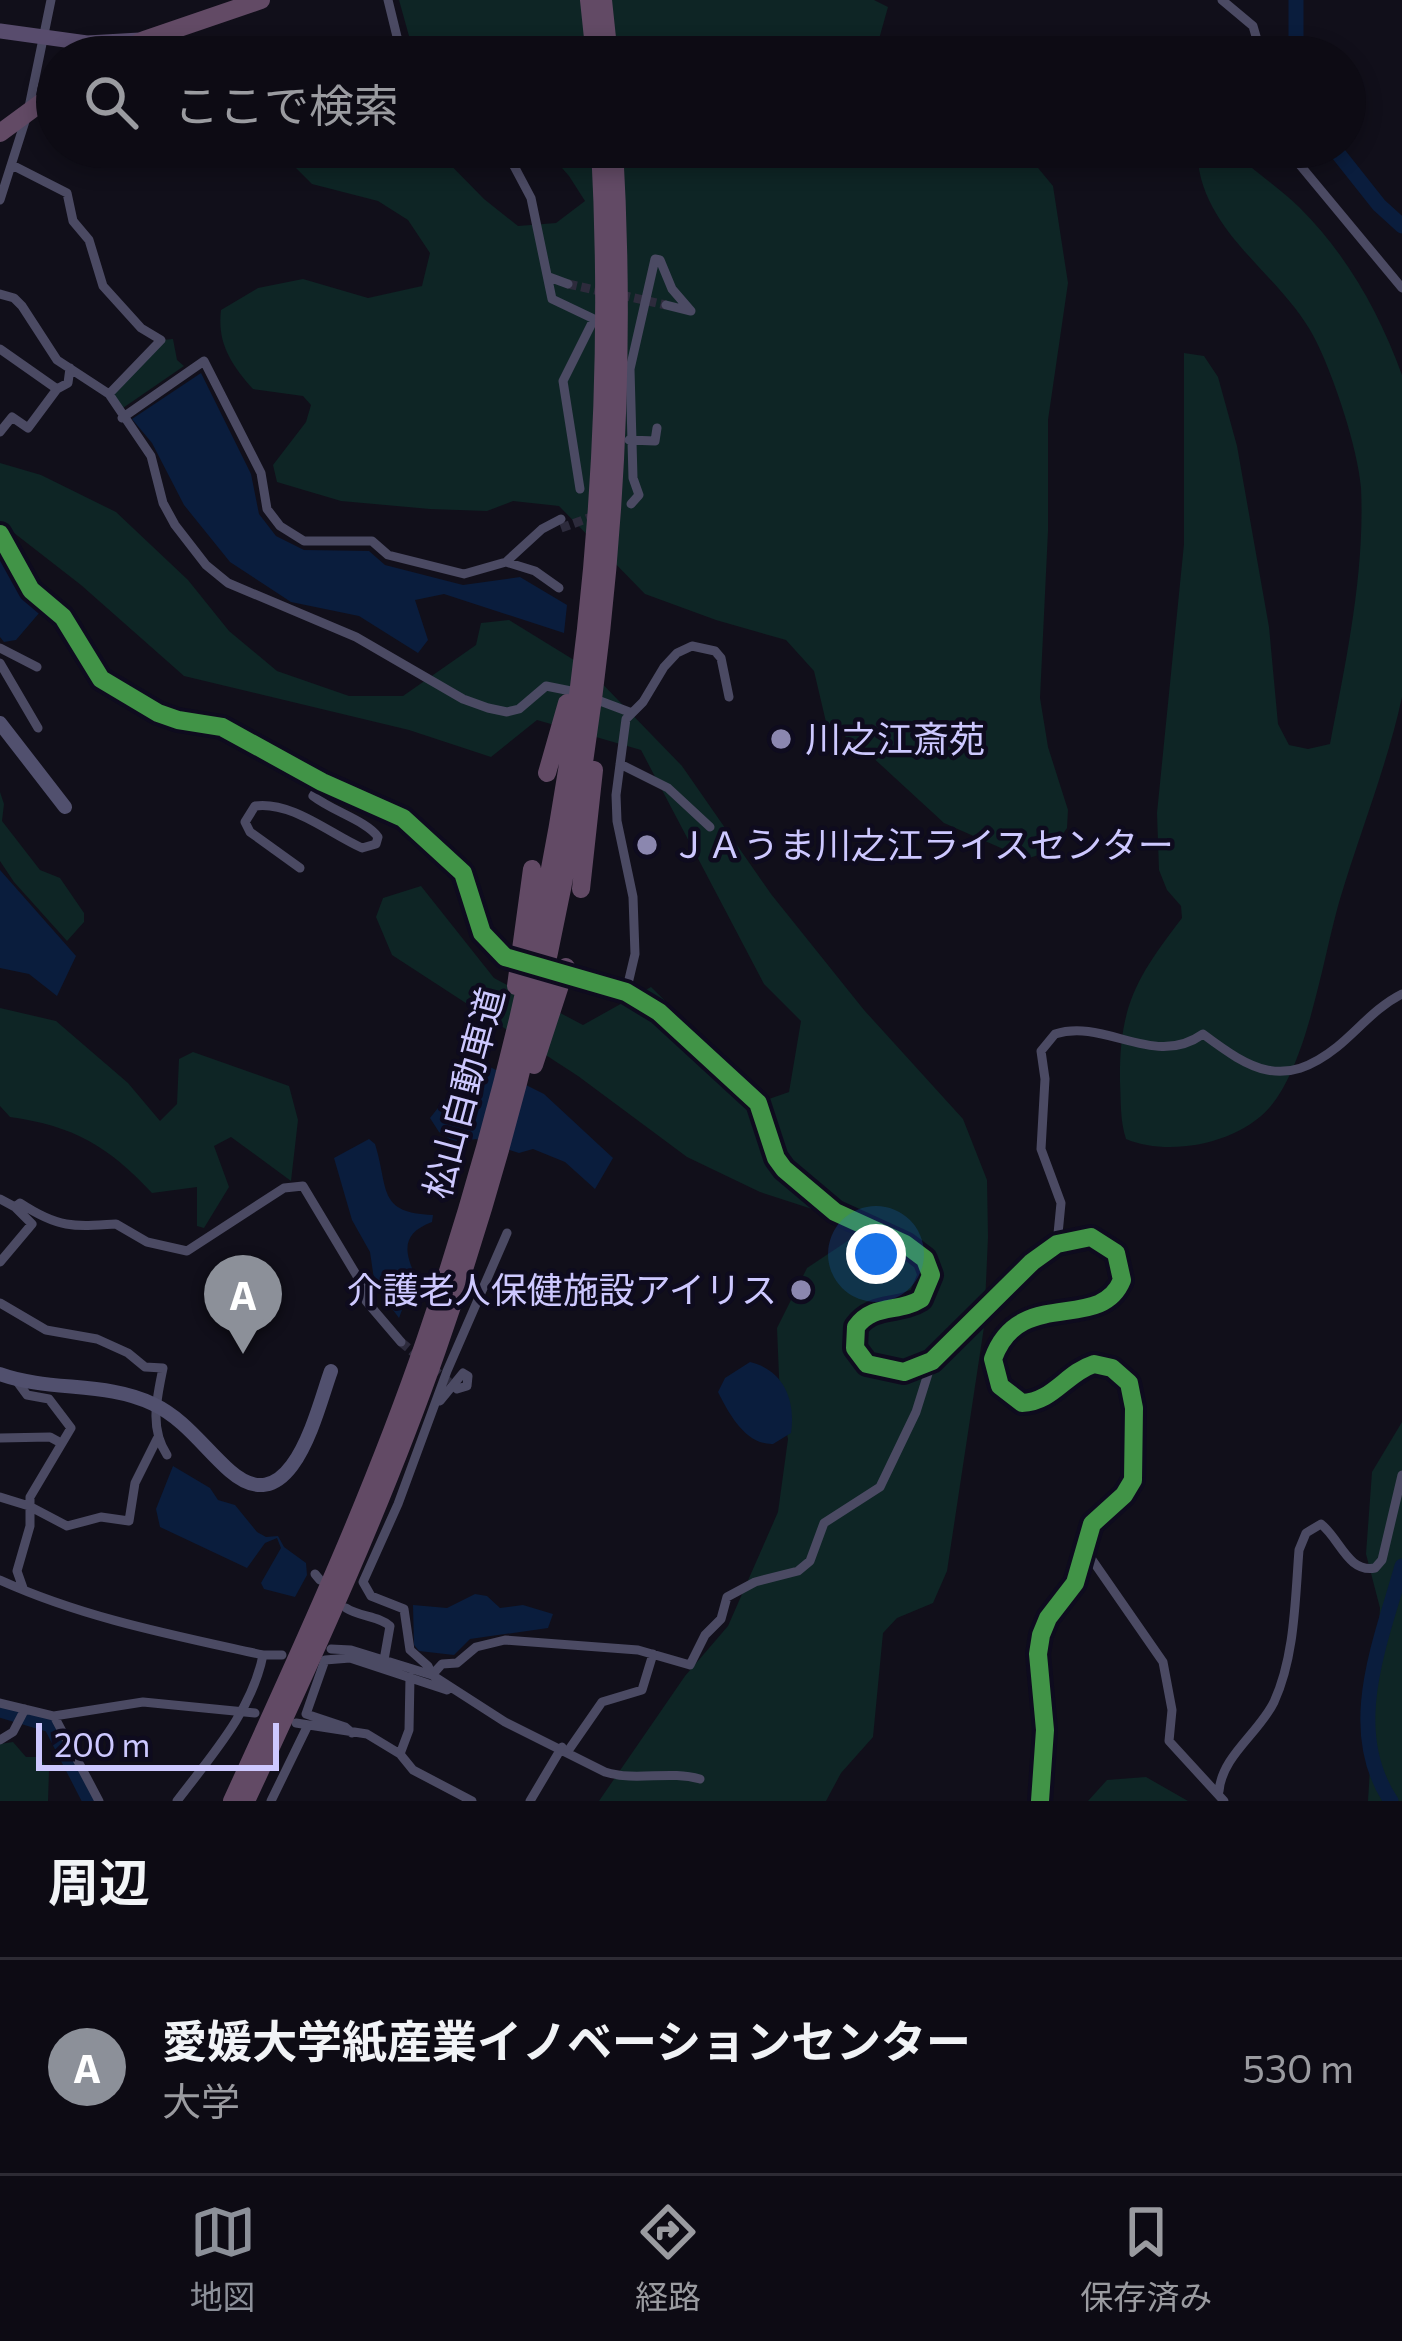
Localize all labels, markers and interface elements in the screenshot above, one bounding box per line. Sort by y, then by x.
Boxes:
search box [36,36,1366,168]
icon: search [78,69,144,135]
text: ここで検索 [174,76,399,131]
place label: 川之江斎苑 [805,715,985,759]
marker: 川之江斎苑 [768,726,794,752]
place label: ＪＡうま川之江ライスセンター [671,821,1174,865]
marker: ＪＡうま川之江ライスセンター [634,832,660,858]
street label: 松山自動車道 [413,982,511,1203]
your location [846,1224,906,1284]
pin: A [204,1255,282,1354]
place label: 介護老人保健施設アイリス [347,1266,777,1310]
marker: 介護老人保健施設アイリス [788,1277,814,1303]
scale bar [36,1717,279,1770]
text: 200 m [54,1723,150,1764]
text: 周辺 [48,1849,150,1912]
text: 愛媛大学紙産業イノベーションセンター [162,2012,971,2067]
text: A [73,2043,101,2091]
text: 530 m [1242,2043,1354,2091]
text: 大学 [162,2076,240,2124]
tab: 地図 [190,2199,256,2319]
tab: 経路 [635,2199,701,2319]
tab: 保存済み [1080,2199,1212,2319]

